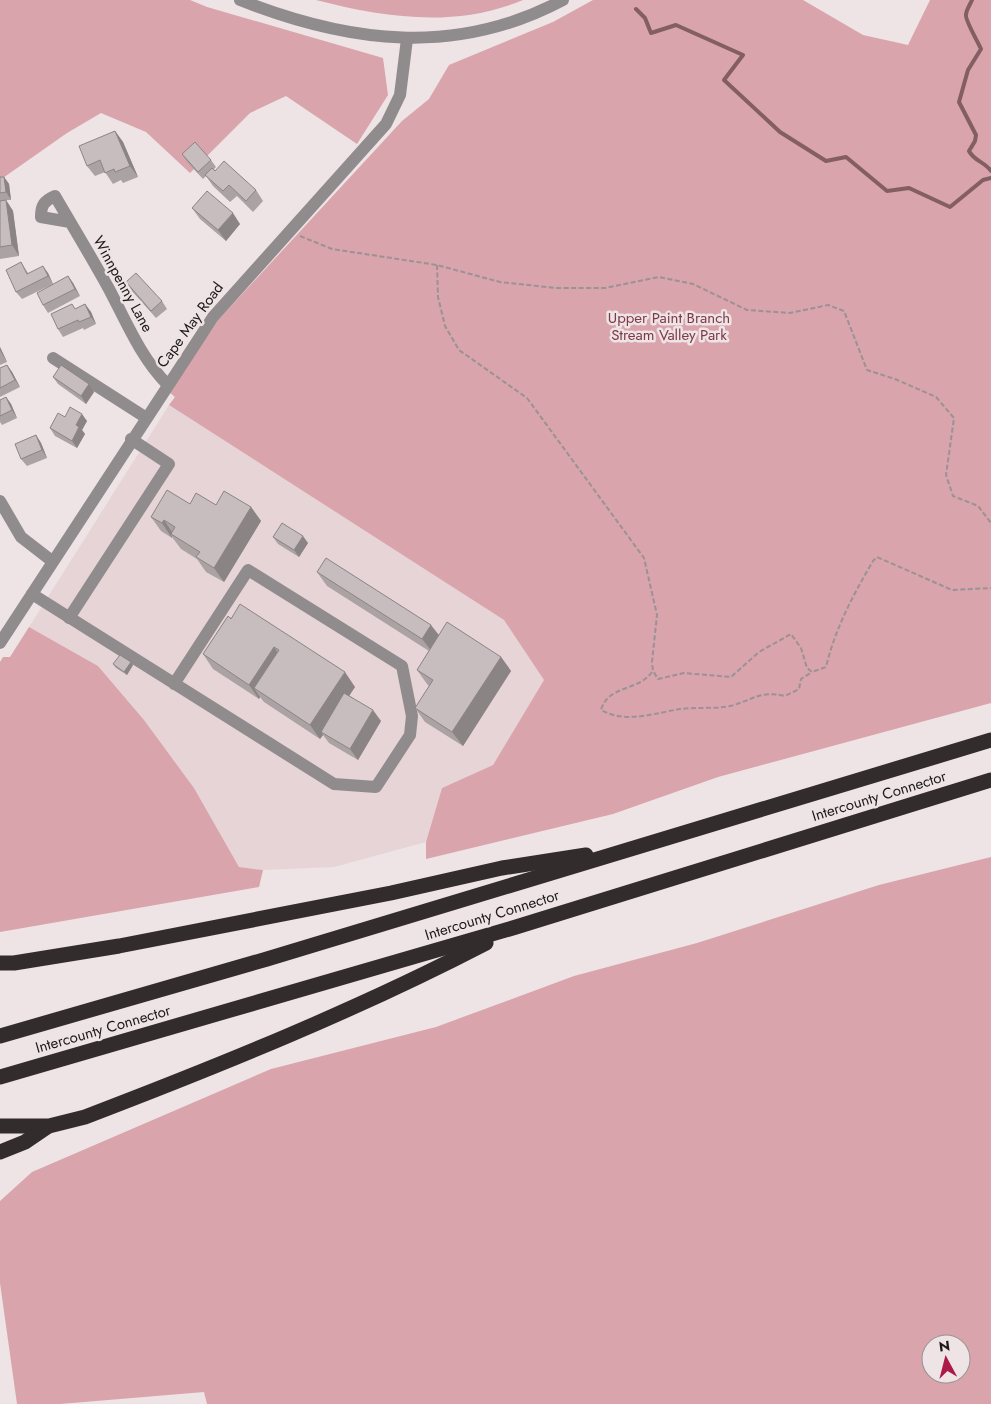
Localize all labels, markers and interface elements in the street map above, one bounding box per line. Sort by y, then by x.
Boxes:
street label: Winnpenny Lane [87,232,159,336]
street label: Cape May Road [151,278,229,372]
park label: Upper Paint Branch Stream Valley Park [608,307,730,346]
street label: Intercounty Connector [809,765,950,827]
street label: Intercounty Connector [422,884,563,946]
street label: Intercounty Connector [33,999,174,1059]
north arrow [921,1334,971,1384]
text: N [938,1335,951,1357]

